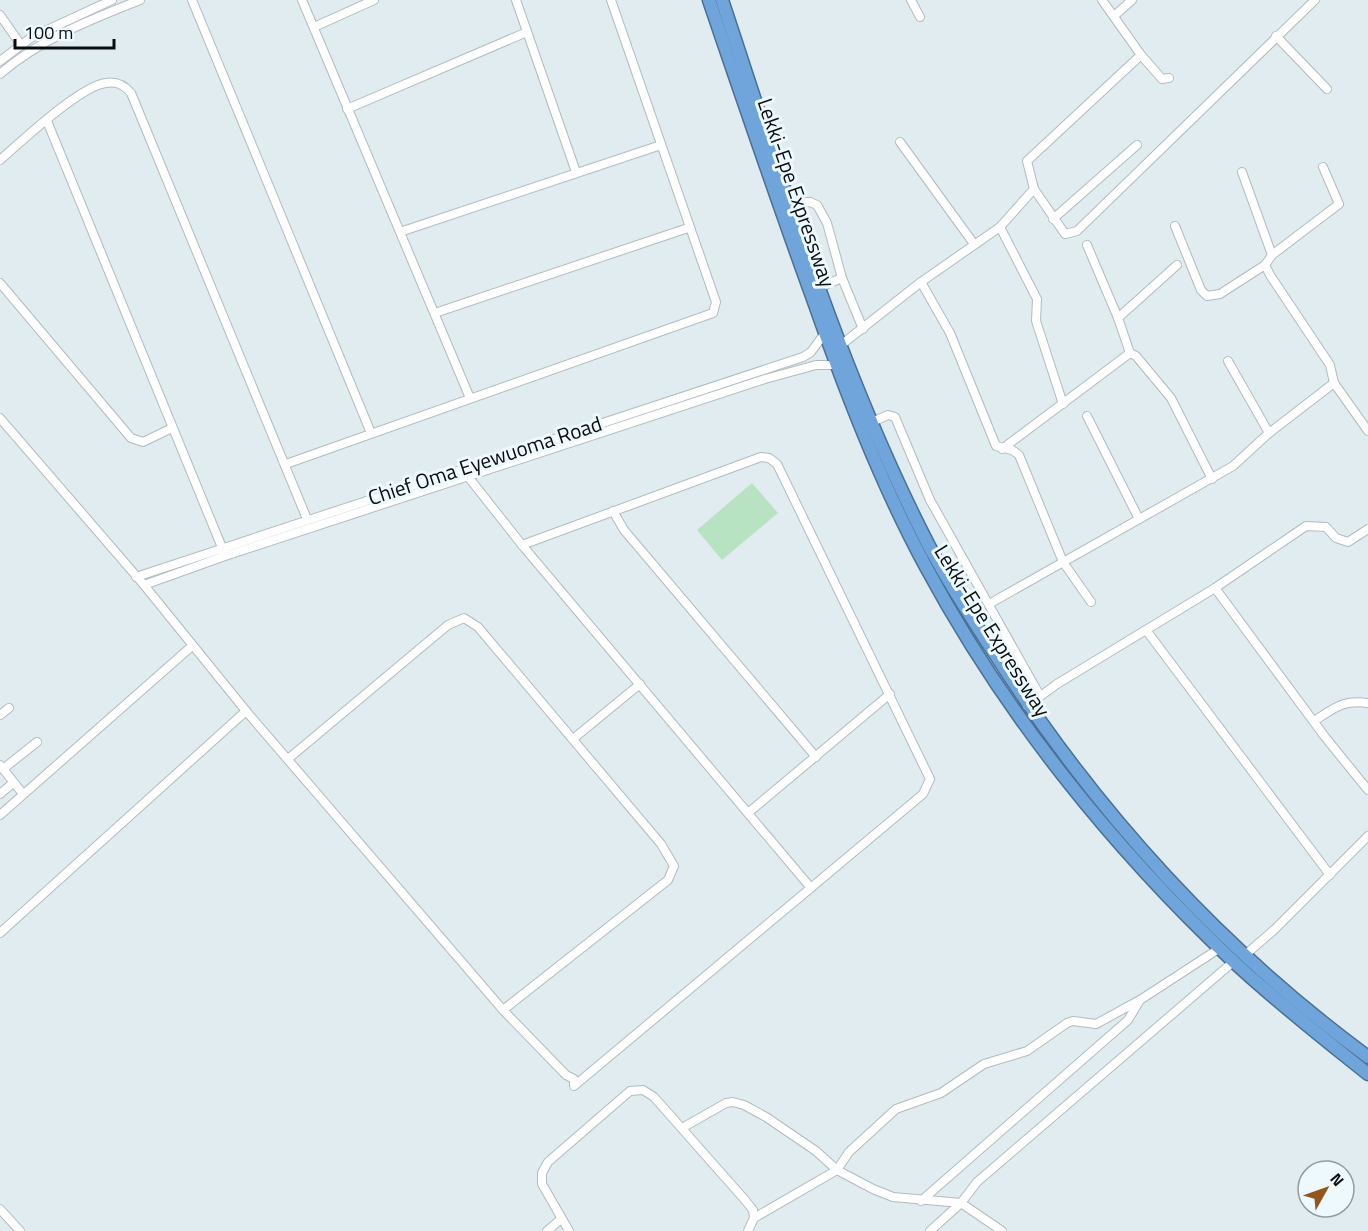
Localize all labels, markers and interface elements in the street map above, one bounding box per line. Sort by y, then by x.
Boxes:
scale bar [15,12,114,50]
text: 100 m [24,19,73,46]
street label: Lekki-Epe Expressway [750,94,844,292]
street label: Chief Oma Eyewuoma Road [364,407,606,513]
street label: Lekki-Epe Expressway [927,538,1059,723]
north arrow [1296,1159,1356,1219]
text: N [1325,1167,1350,1191]

